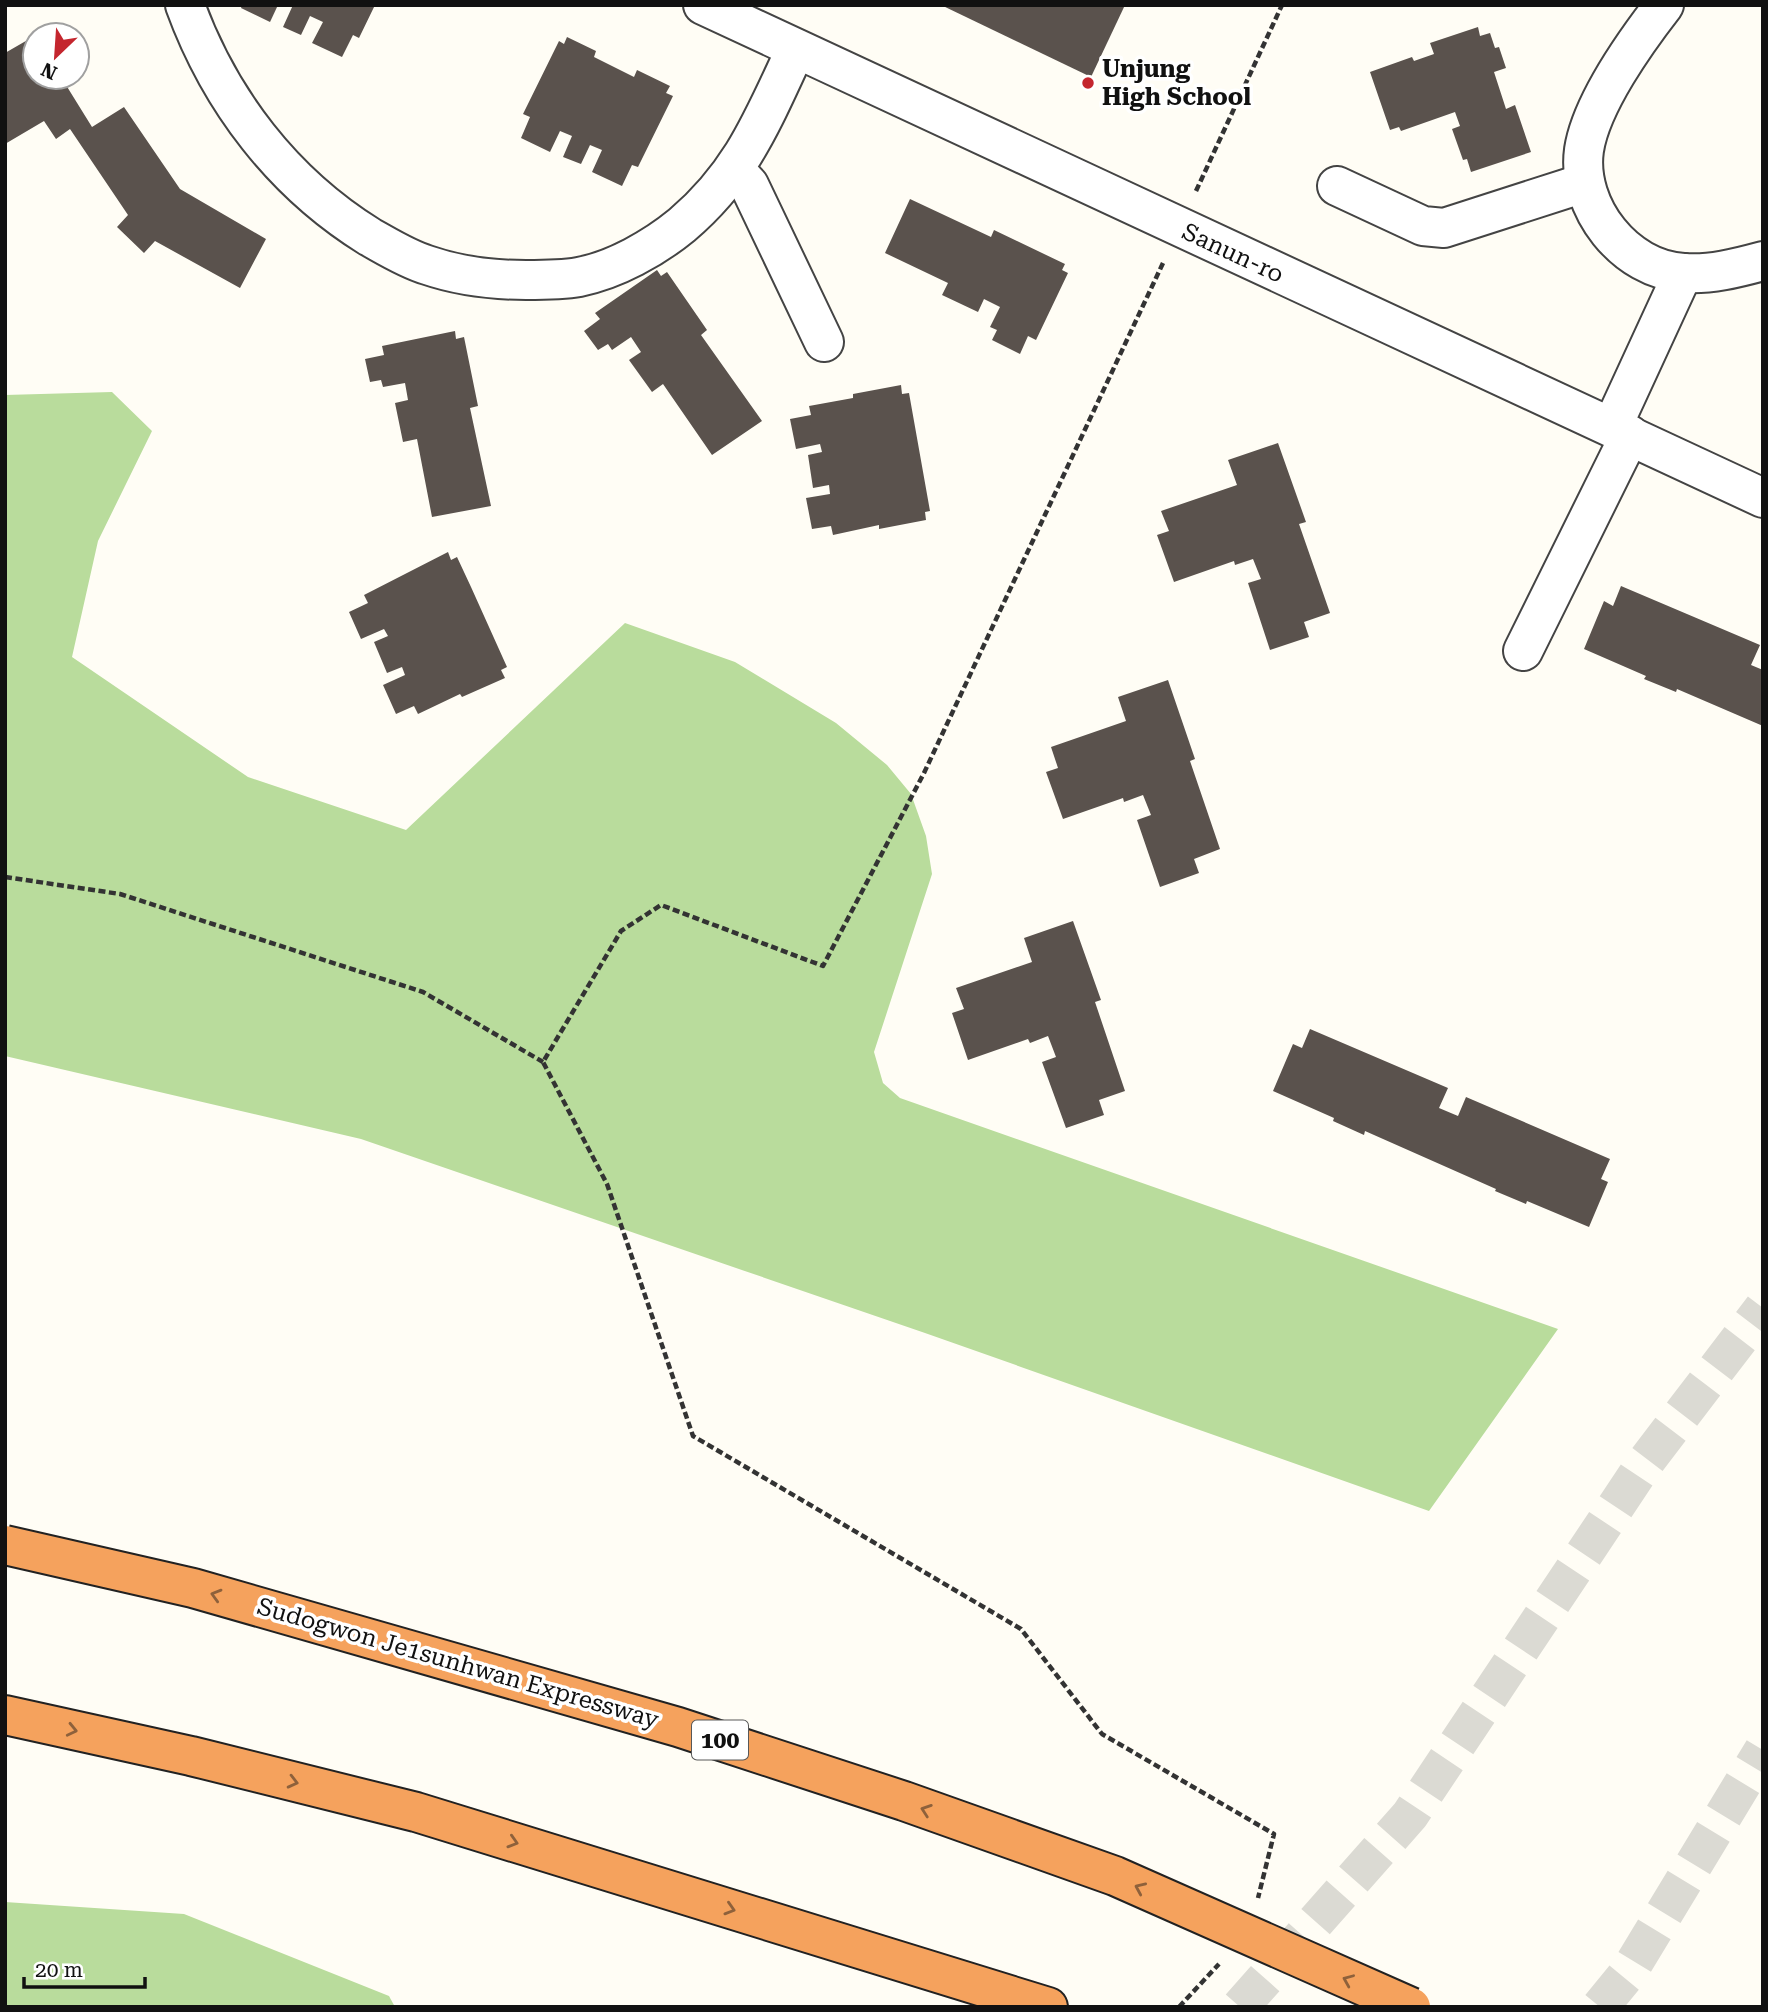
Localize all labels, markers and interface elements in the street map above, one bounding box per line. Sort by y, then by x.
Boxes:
north arrow [21,21,91,91]
place label: Unjung High School [1102,55,1251,111]
text: N [37,57,61,84]
marker: Unjung High School [1080,75,1096,91]
street label: Sanun-ro [1178,217,1288,289]
one-way arrow [211,1588,223,1603]
street label: Sudogwon Je1sunhwan Expressway [254,1592,663,1734]
one-way arrow [66,1721,78,1736]
road number: 100 [692,1721,748,1760]
one-way arrow [287,1774,299,1788]
one-way arrow [921,1804,933,1818]
one-way arrow [506,1834,518,1848]
one-way arrow [1135,1882,1147,1896]
one-way arrow [723,1901,736,1915]
scale bar [24,1946,145,1990]
text: 20 m [35,1958,83,1982]
one-way arrow [1343,1974,1355,1988]

